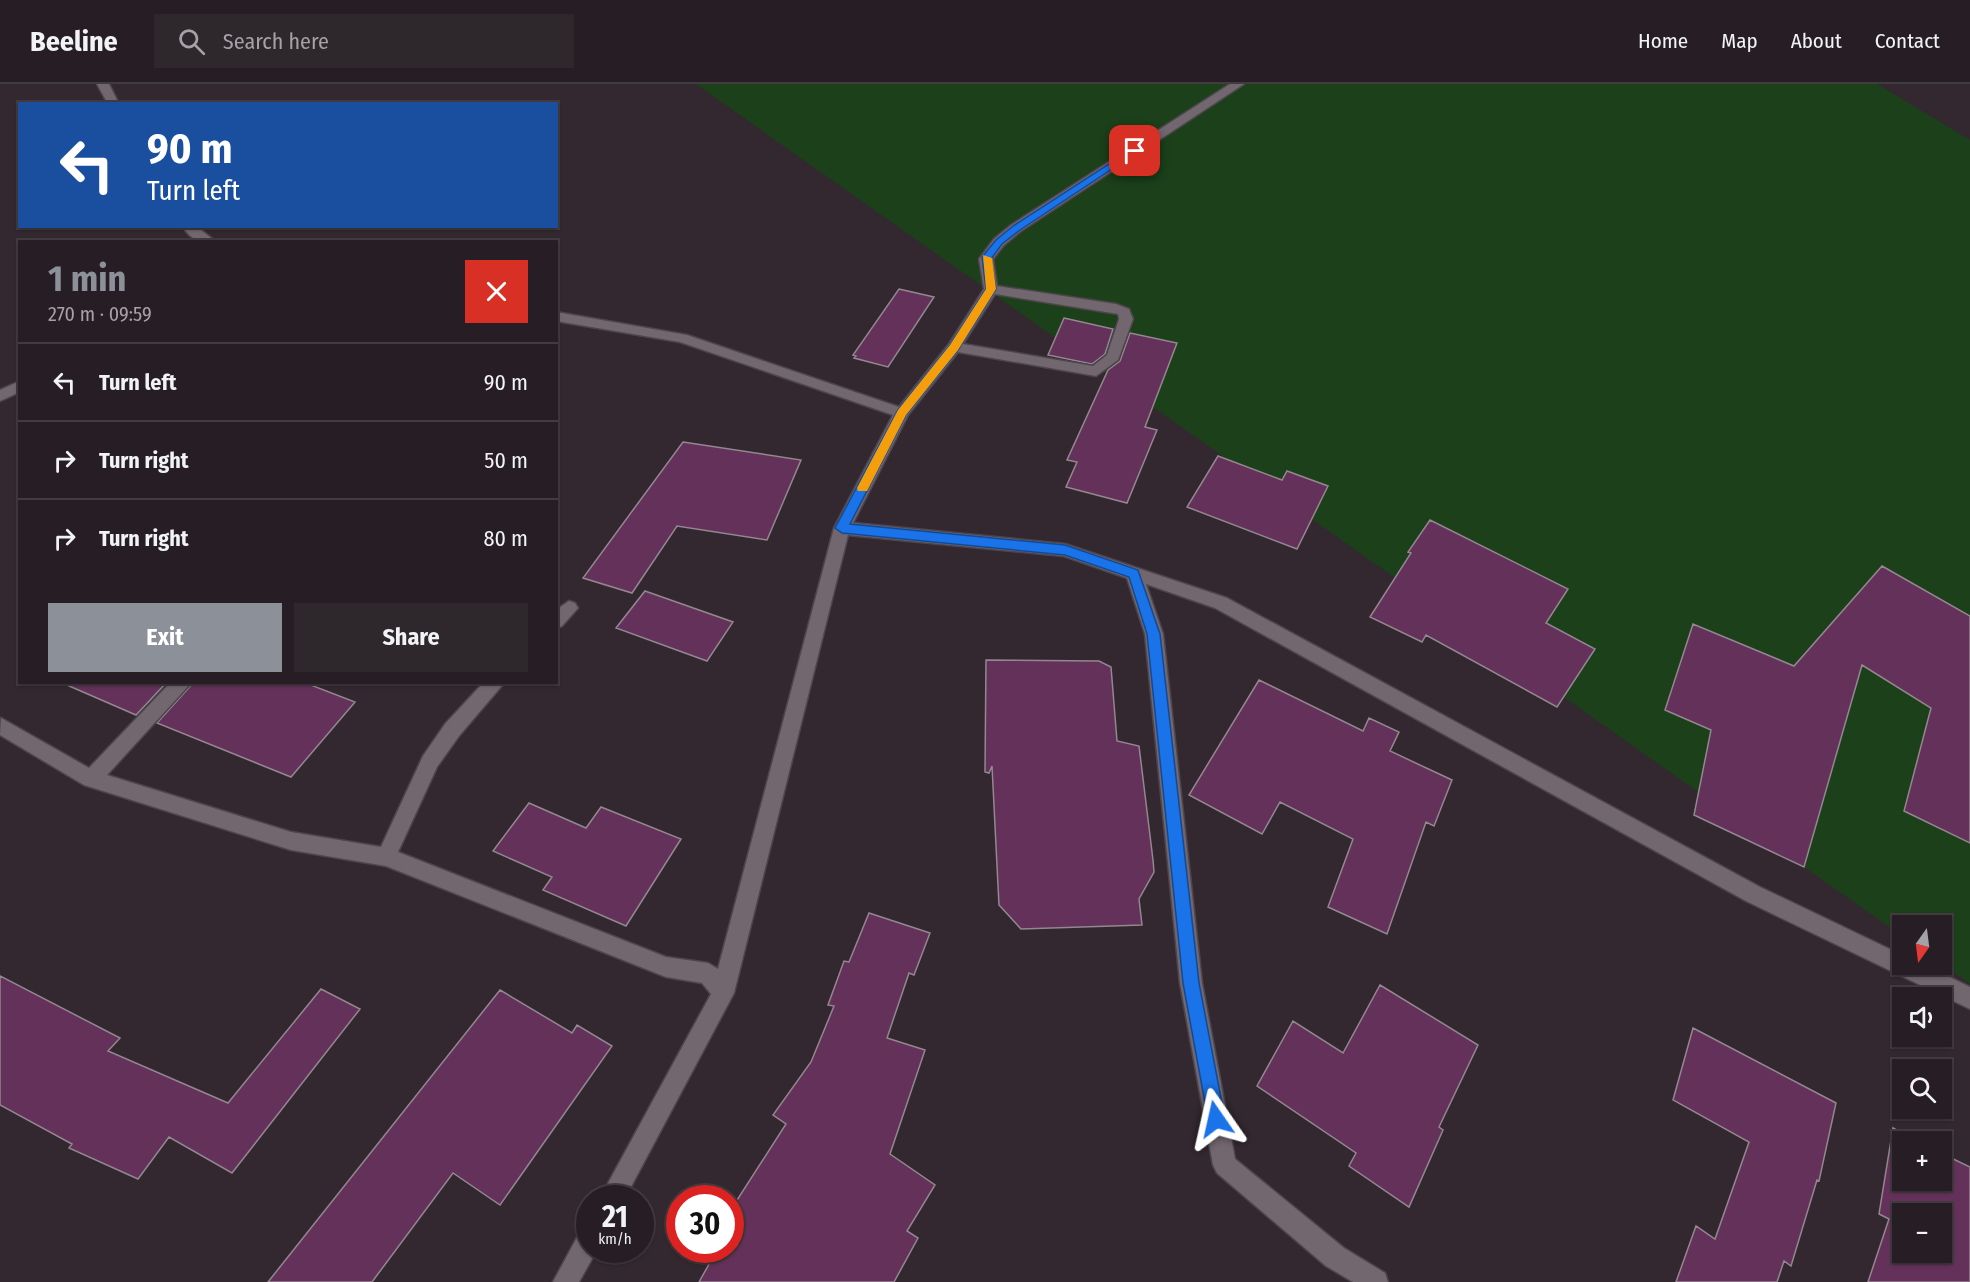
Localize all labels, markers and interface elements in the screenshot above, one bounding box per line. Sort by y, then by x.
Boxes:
search box [154,14,574,68]
text: Beeline [30,25,118,58]
icon: search [175,25,208,58]
text: Search here [223,28,329,55]
text: Home [1638,28,1688,54]
text: Map [1721,28,1758,54]
text: About [1791,28,1842,54]
text: Contact [1875,28,1940,54]
text: 90 m [147,124,232,174]
pin [1109,125,1160,176]
icon: left [48,126,126,204]
icon: arrive [1118,134,1151,167]
text: Turn left [147,175,240,207]
text: 1 min [48,257,126,301]
button: close [465,260,528,323]
text: 270 m · 09:59 [48,302,152,326]
icon: left [48,366,81,399]
text: Turn left [99,369,177,396]
text: 90 m [484,369,528,396]
icon: right [48,444,81,477]
text: Turn right [99,447,188,474]
text: 50 m [484,447,528,474]
icon: right [48,522,81,555]
text: Turn right [99,525,188,552]
text: 80 m [483,525,528,552]
button: Exit [48,603,282,672]
button: Share [294,603,528,672]
north arrow [1892,915,1952,975]
map controls [1892,915,1952,1263]
button: sound [1892,987,1952,1047]
button: search [1892,1059,1952,1119]
position arrow [1184,1087,1248,1151]
button: + [1892,1131,1952,1191]
speed limit sign: 30 [666,1185,744,1263]
text: 21 [602,1199,628,1235]
button: − [1892,1203,1952,1263]
text: km/h [598,1230,632,1248]

